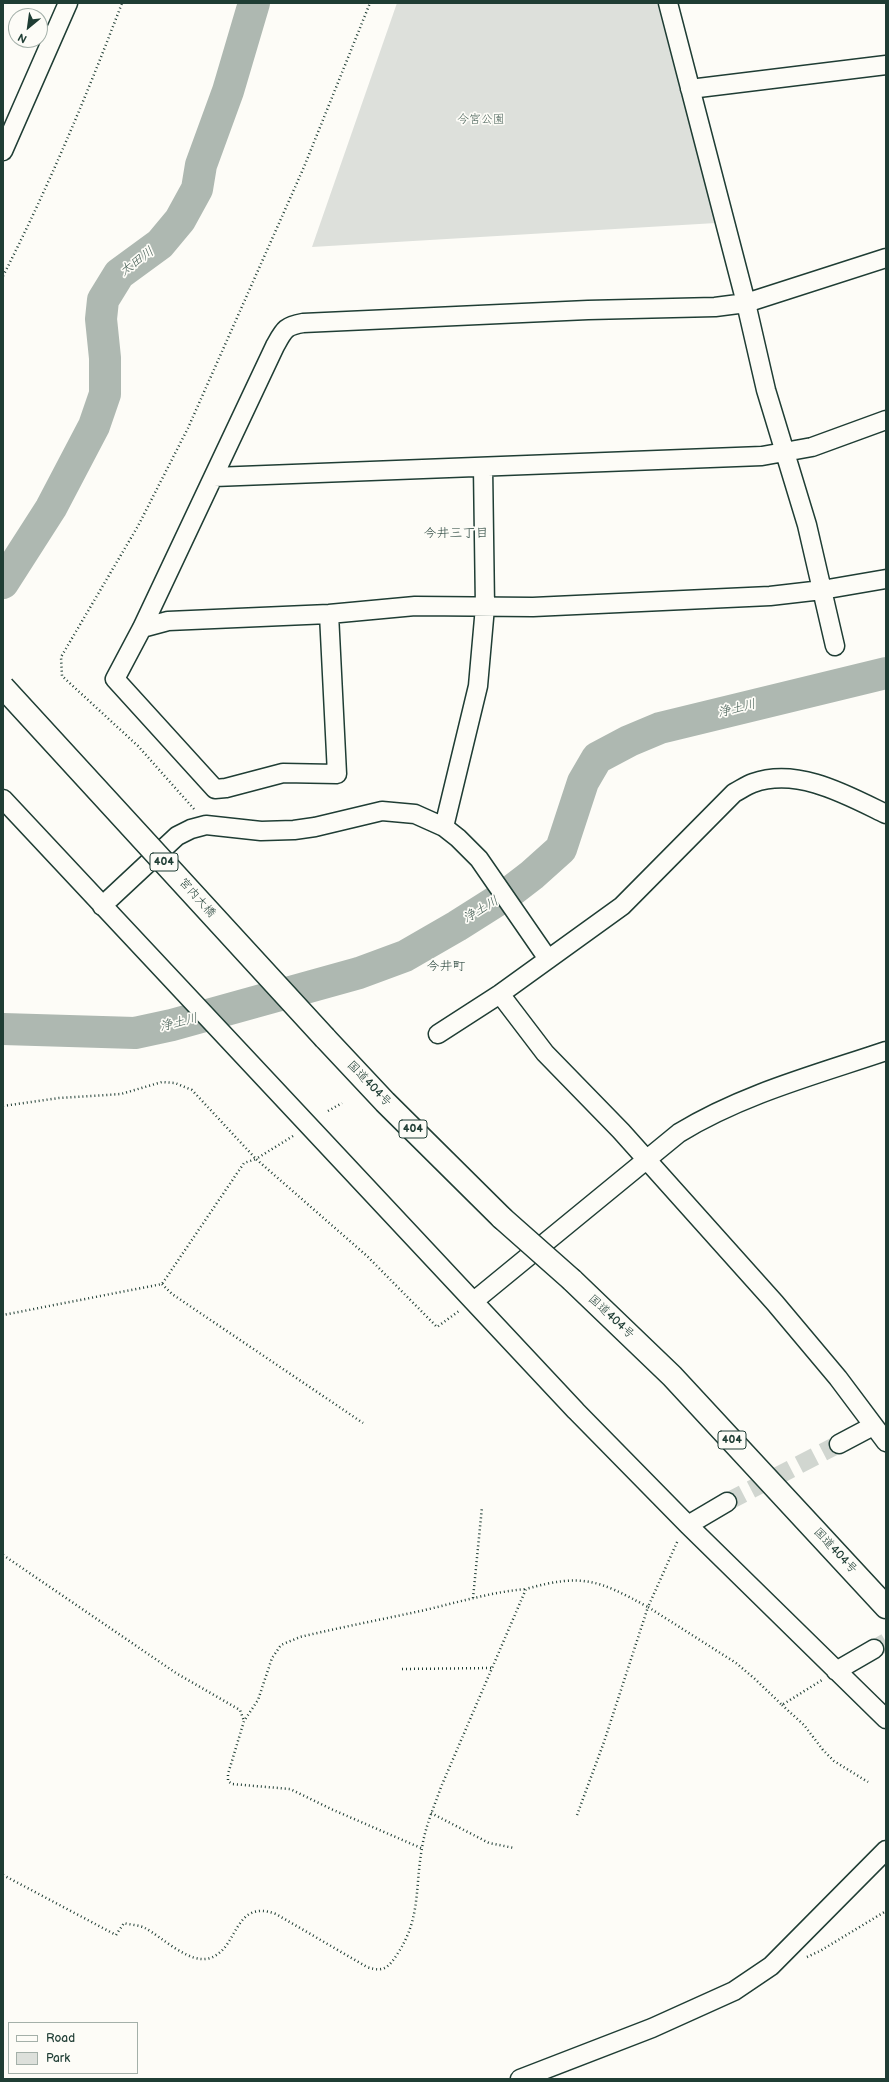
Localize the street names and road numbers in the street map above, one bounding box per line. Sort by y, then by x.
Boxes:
road number: 404 [150,853,178,871]
street label: 宮内大橋 [176,875,218,921]
street label: 国道404号 [344,1058,394,1110]
road number: 404 [399,1120,427,1138]
street label: 国道404号 [585,1292,637,1342]
road number: 404 [718,1431,746,1449]
street label: 国道404号 [810,1525,860,1577]

